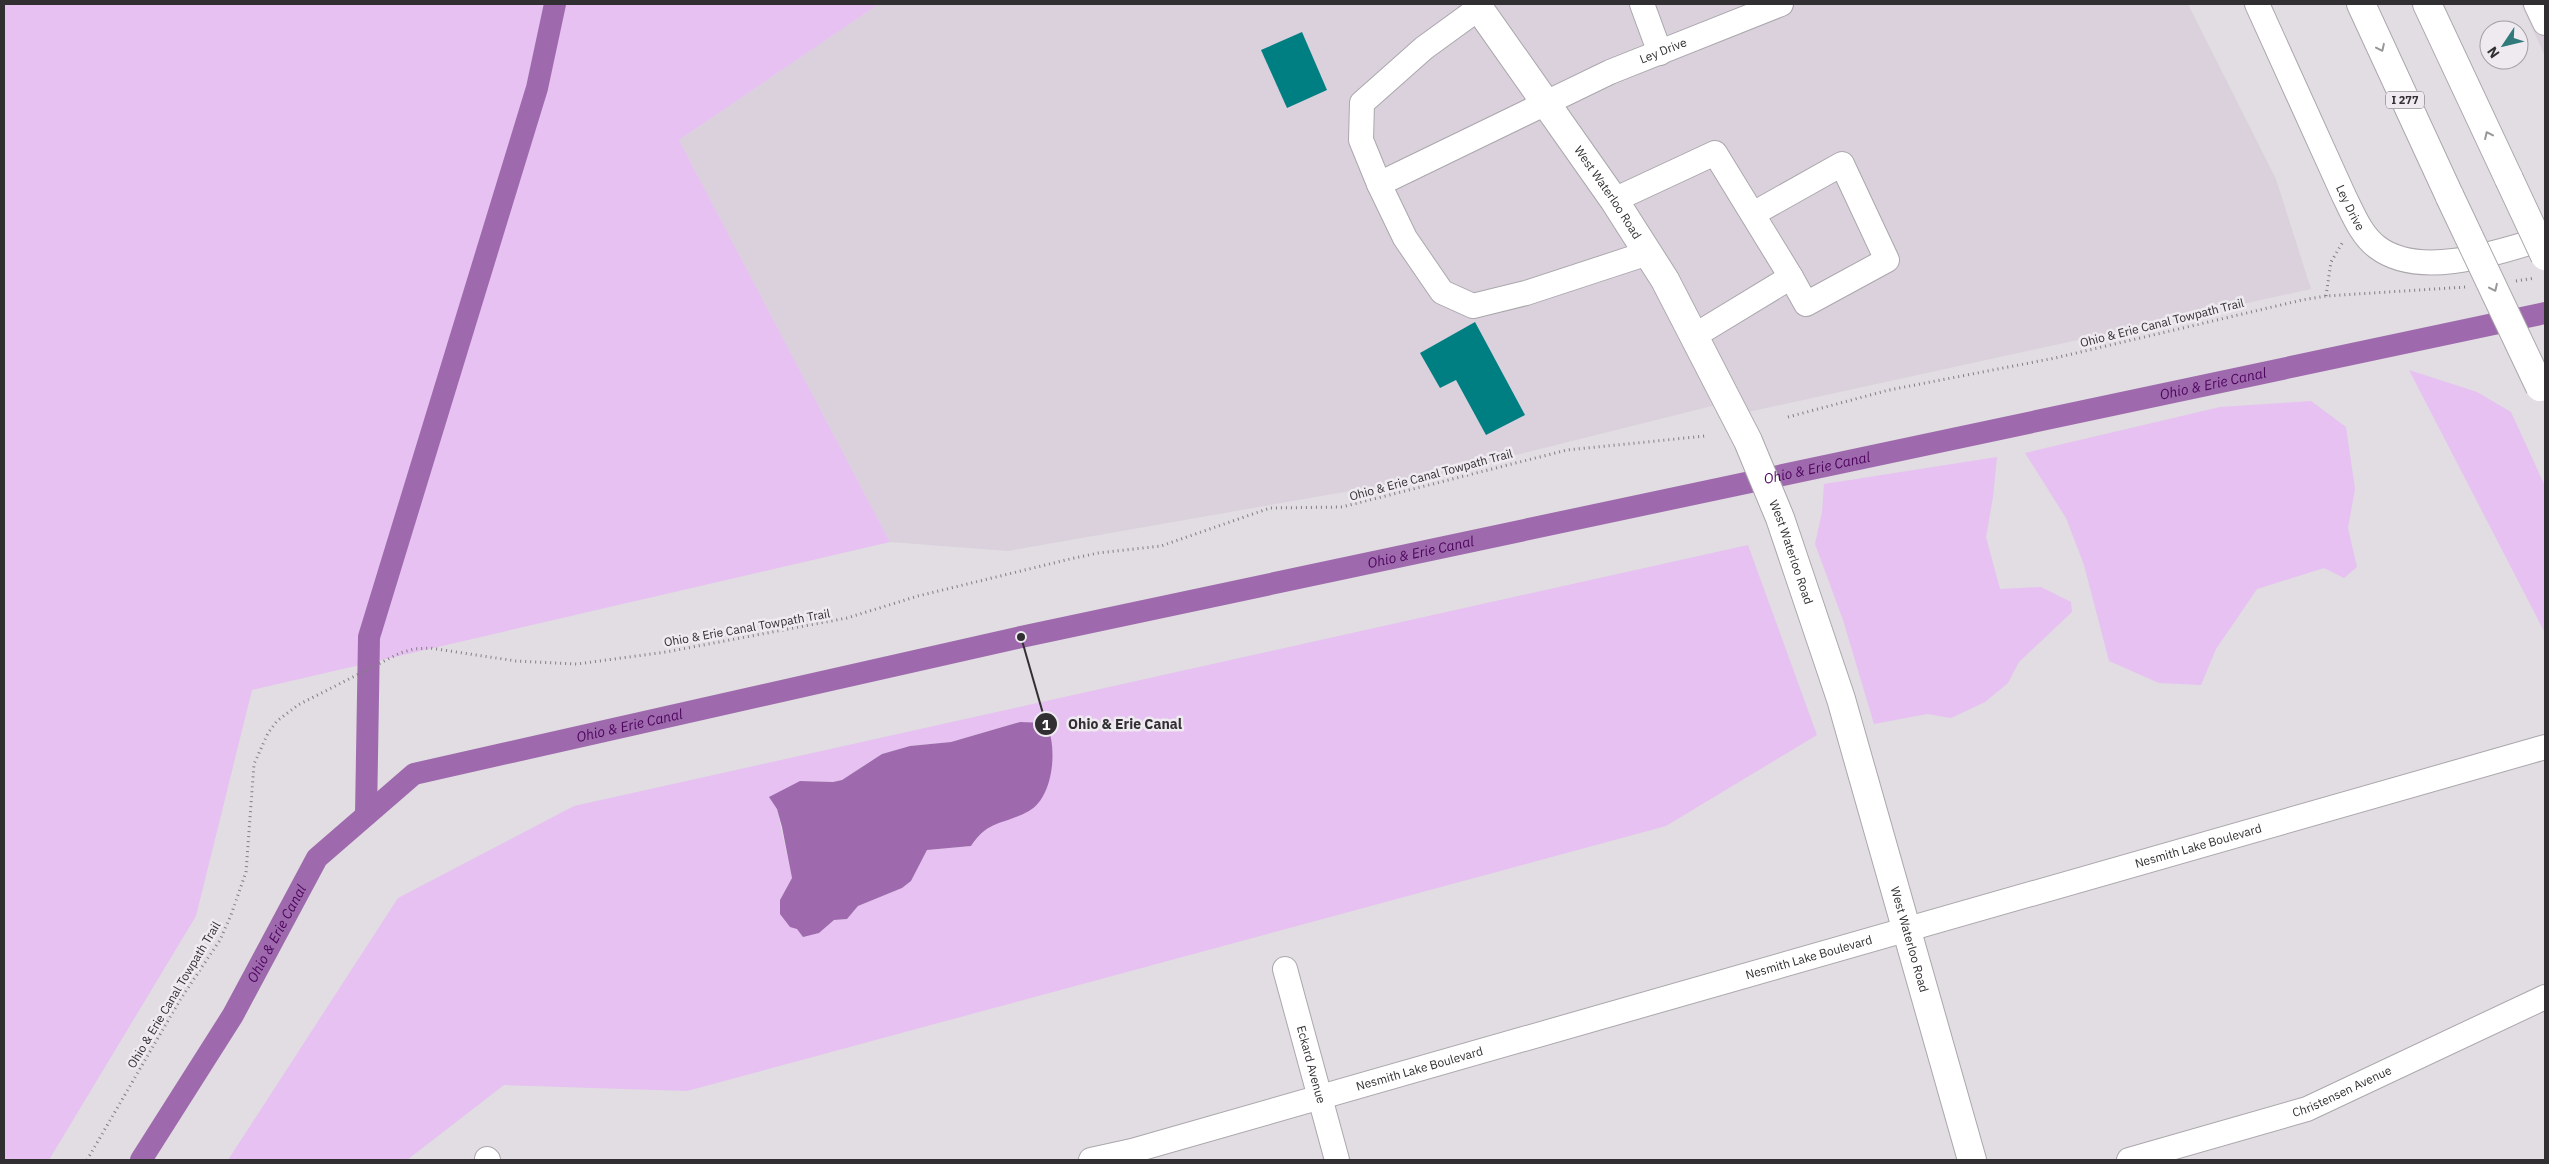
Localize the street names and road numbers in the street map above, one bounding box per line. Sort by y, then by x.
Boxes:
street label: Ley Drive [1637,34,1689,66]
road number: I 277 [2386,92,2424,108]
street label: West Waterloo Road [1571,143,1645,242]
street label: Ley Drive [2333,182,2368,234]
street label: Ohio & Erie Canal Towpath Trail [2078,295,2245,350]
street label: Ohio & Erie Canal Towpath Trail [1348,445,1514,504]
street label: West Waterloo Road [1766,498,1817,606]
street label: Ohio & Erie Canal Towpath Trail [663,605,831,650]
street label: Nesmith Lake Boulevard [2133,820,2263,871]
street label: West Waterloo Road [1888,885,1932,994]
street label: Ohio & Erie Canal Towpath Trail [124,919,223,1071]
street label: Nesmith Lake Boulevard [1744,932,1874,982]
street label: Eckard Avenue [1294,1024,1329,1105]
street label: Nesmith Lake Boulevard [1354,1043,1484,1094]
street label: Christensen Avenue [2291,1062,2394,1120]

